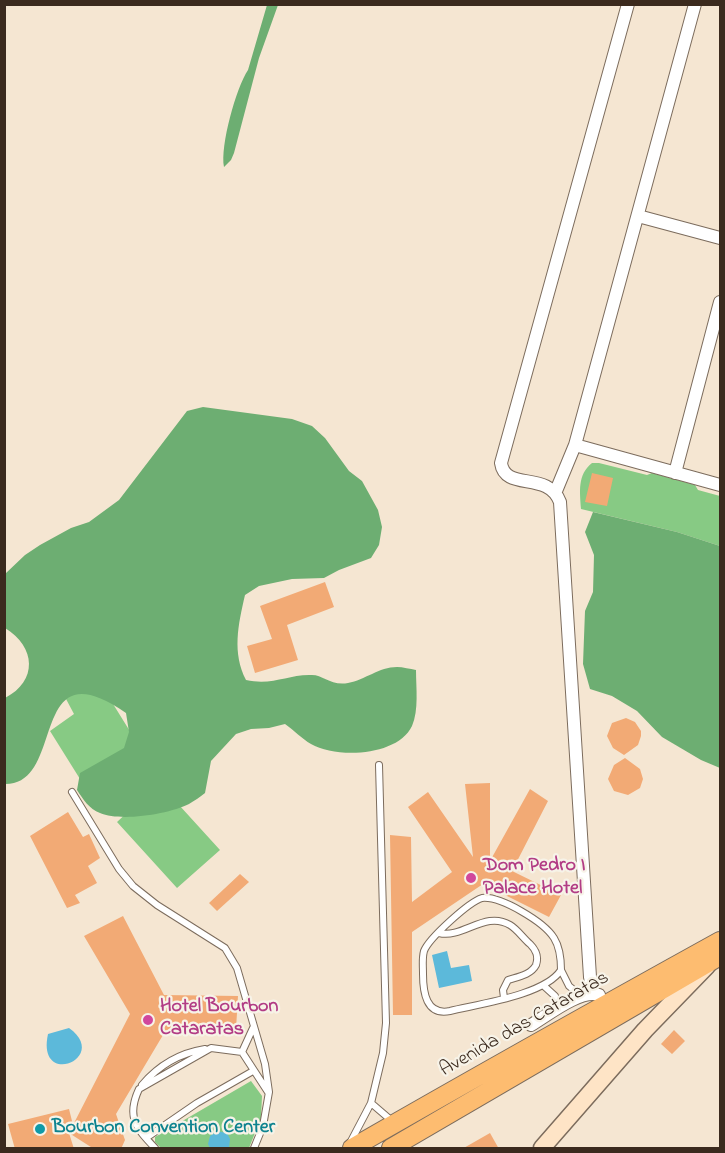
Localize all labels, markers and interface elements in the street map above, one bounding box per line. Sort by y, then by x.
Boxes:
place label: Dom Pedro I Palace Hotel [483,855,585,902]
marker: Dom Pedro I Palace Hotel [464,871,478,885]
street label: Avenida das Cataratas [436,967,614,1083]
place label: Hotel Bourbon Cataratas [160,996,278,1043]
marker: Hotel Bourbon Cataratas [141,1013,155,1027]
place label: Bourbon Convention Center [52,1117,275,1141]
marker: Bourbon Convention Center [33,1122,47,1136]

